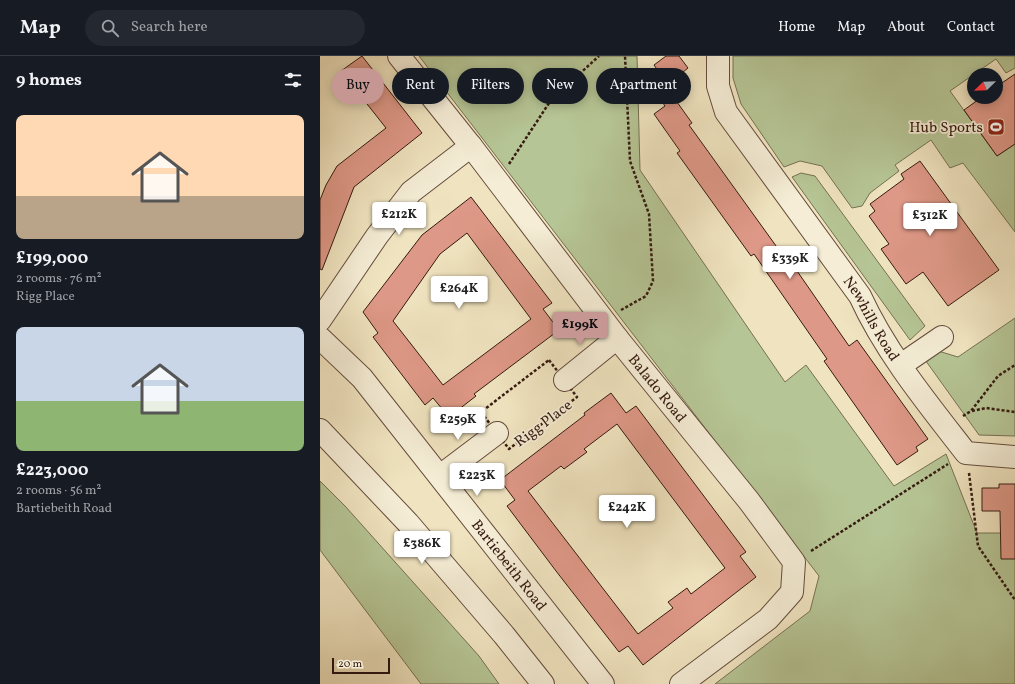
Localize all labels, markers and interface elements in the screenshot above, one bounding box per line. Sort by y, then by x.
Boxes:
search box [85,10,365,46]
text: Map [20,15,61,41]
icon: search [99,17,121,39]
text: Search here [131,17,208,38]
text: Home [778,18,815,37]
text: Map [837,18,865,37]
text: About [887,18,925,37]
text: Contact [947,18,995,37]
chip: Buy [332,68,384,104]
chip: Rent [392,68,449,104]
chip: Filters [457,68,524,104]
chip: New [532,68,588,104]
chip: Apartment [596,68,691,104]
north arrow [967,68,1003,104]
map controls [967,68,1003,104]
text: 9 homes [16,69,82,92]
icon: filters [282,69,304,91]
sports icon: Hub Sports [986,117,1006,137]
place label: Hub Sports [909,118,983,139]
icon: home [124,141,196,213]
pin: £212K [371,202,427,236]
pin: £312K [902,203,958,237]
text: £212K [381,206,417,224]
text: £312K [912,207,948,225]
pin: £339K [762,246,818,280]
text: £199,000 [16,247,88,270]
text: £339K [771,250,809,268]
text: 2 rooms · 76 m² [16,270,101,288]
street label: Newhills Road [837,272,903,366]
pin: £264K [431,276,487,310]
text: £264K [440,280,478,298]
text: Rigg Place [16,288,75,306]
pin: £199K [552,312,608,346]
text: £199K [562,316,598,334]
street label: Balado Road [622,351,690,428]
icon: home [124,353,196,425]
street label: Rigg Place [511,395,577,453]
pin: £259K [430,407,486,441]
text: £259K [440,411,477,429]
text: £223,000 [16,459,89,482]
pin: £223K [449,463,505,497]
text: £223K [459,467,495,485]
text: 2 rooms · 56 m² [16,482,101,500]
pin: £242K [599,495,655,529]
text: £242K [608,499,646,517]
text: Bartiebeith Road [16,500,112,518]
street label: Bartiebeith Road [465,516,551,616]
pin: £386K [394,531,450,565]
text: £386K [403,535,441,553]
scale bar [332,656,390,675]
text: 20 m [338,657,362,672]

